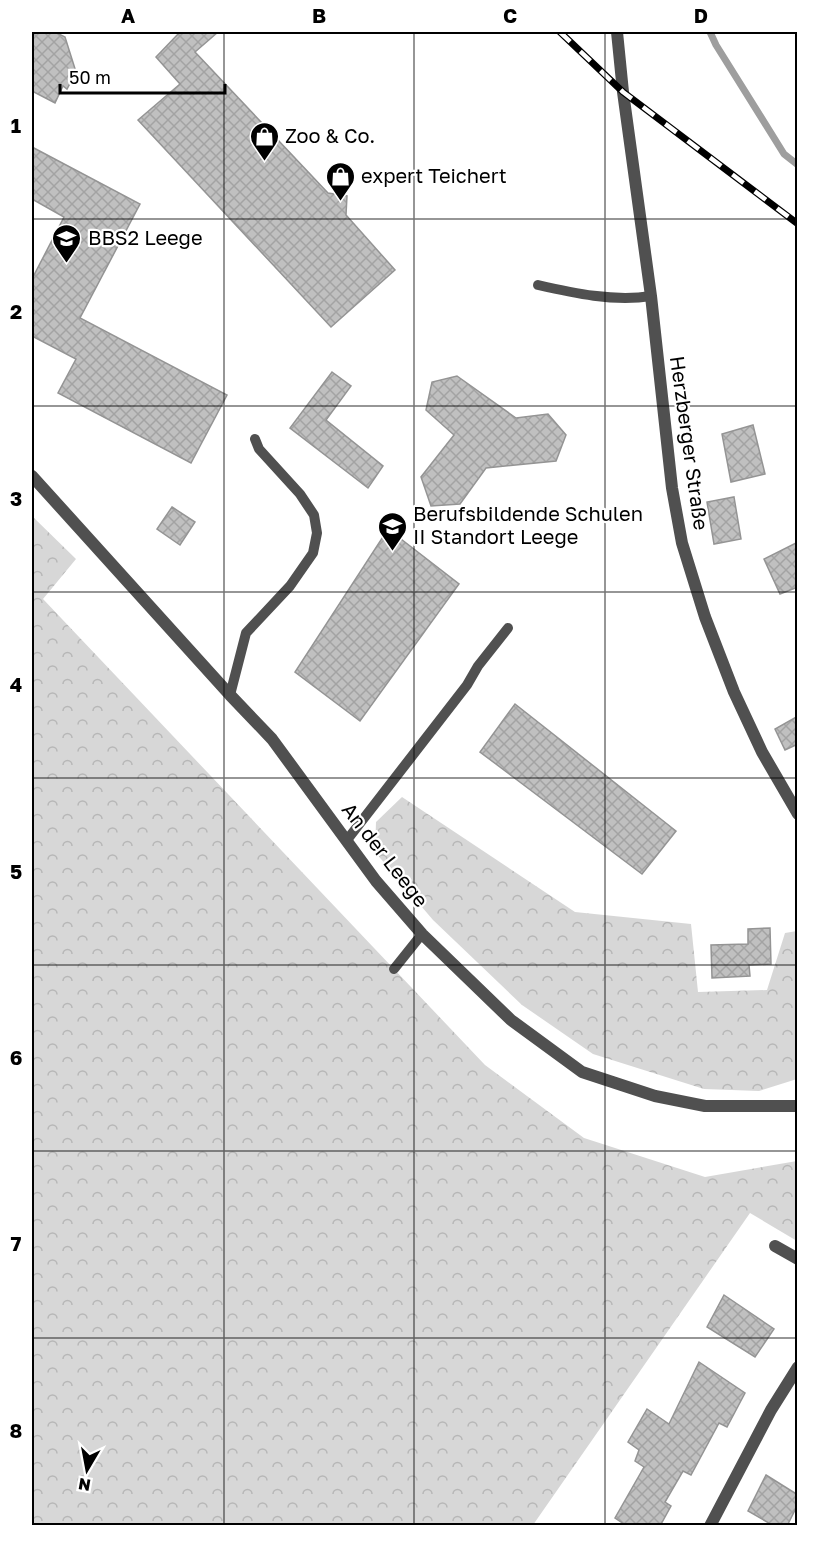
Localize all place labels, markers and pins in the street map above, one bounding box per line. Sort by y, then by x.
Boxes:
shop icon: Zoo & Co. [248,120,280,162]
place label: Zoo & Co. [285,123,375,147]
shop icon: expert Teichert [324,160,356,202]
place label: expert Teichert [361,163,507,187]
school or university icon: BBS2 Leege [51,222,83,264]
place label: BBS2 Leege [88,225,203,249]
place label: Berufsbildende Schulen II Standort Leege [413,501,643,548]
school or university icon: Berufsbildende Schulen II Standort Leege [376,510,408,552]

